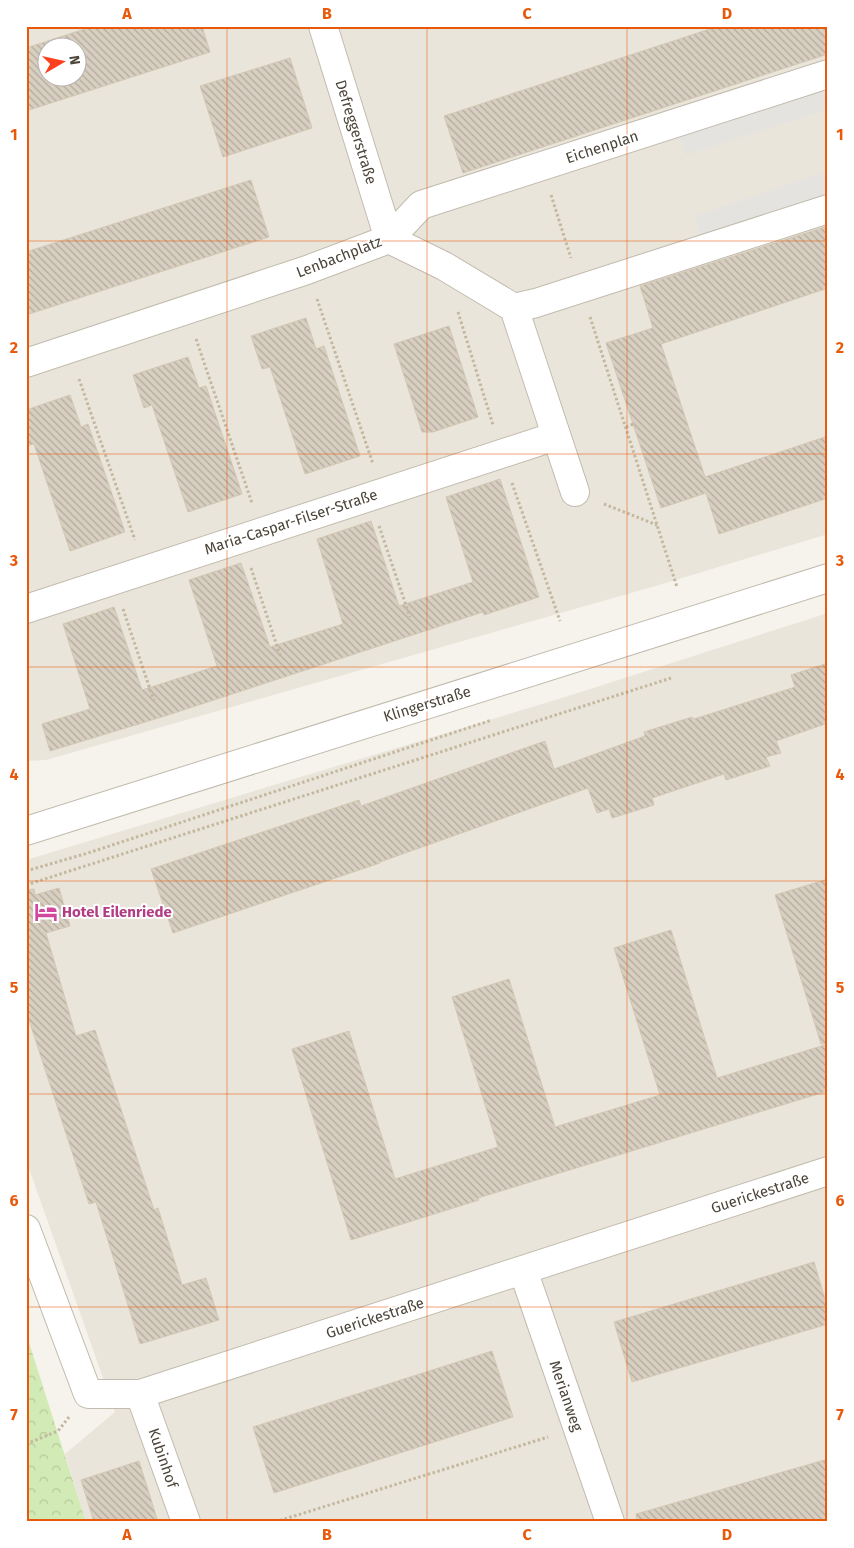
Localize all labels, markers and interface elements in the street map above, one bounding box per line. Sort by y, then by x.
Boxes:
text: A [121,4,132,23]
text: B [322,4,332,23]
text: C [522,4,532,23]
text: D [722,4,732,23]
north arrow [38,38,88,88]
text: N [65,54,83,66]
street label: Defreggerstraße [332,78,380,186]
text: 1 [10,125,18,144]
text: 1 [836,125,844,144]
street label: Eichenplan [563,127,641,167]
street label: Lenbachplatz [294,232,385,282]
text: 2 [10,338,18,357]
text: 2 [836,338,844,357]
street label: Maria-Caspar-Filser-Straße [202,485,380,559]
text: 3 [9,551,18,570]
text: 3 [835,551,844,570]
street label: Klingerstraße [381,682,473,726]
text: 4 [9,765,19,784]
text: 4 [835,765,845,784]
hotel icon: Hotel Eilenriede [33,899,59,925]
place label: Hotel Eilenriede [62,903,172,921]
text: 5 [10,978,19,997]
text: 5 [836,978,845,997]
street label: Guerickestraße [709,1169,811,1217]
text: 6 [9,1191,19,1210]
text: 6 [835,1191,845,1210]
street label: Guerickestraße [324,1294,426,1342]
street label: Merianweg [546,1358,587,1434]
text: 7 [10,1405,18,1424]
text: 7 [836,1405,844,1424]
street label: Kubinhof [144,1426,182,1491]
text: A [121,1525,132,1544]
text: B [322,1525,332,1544]
text: C [522,1525,532,1544]
text: D [722,1525,732,1544]

